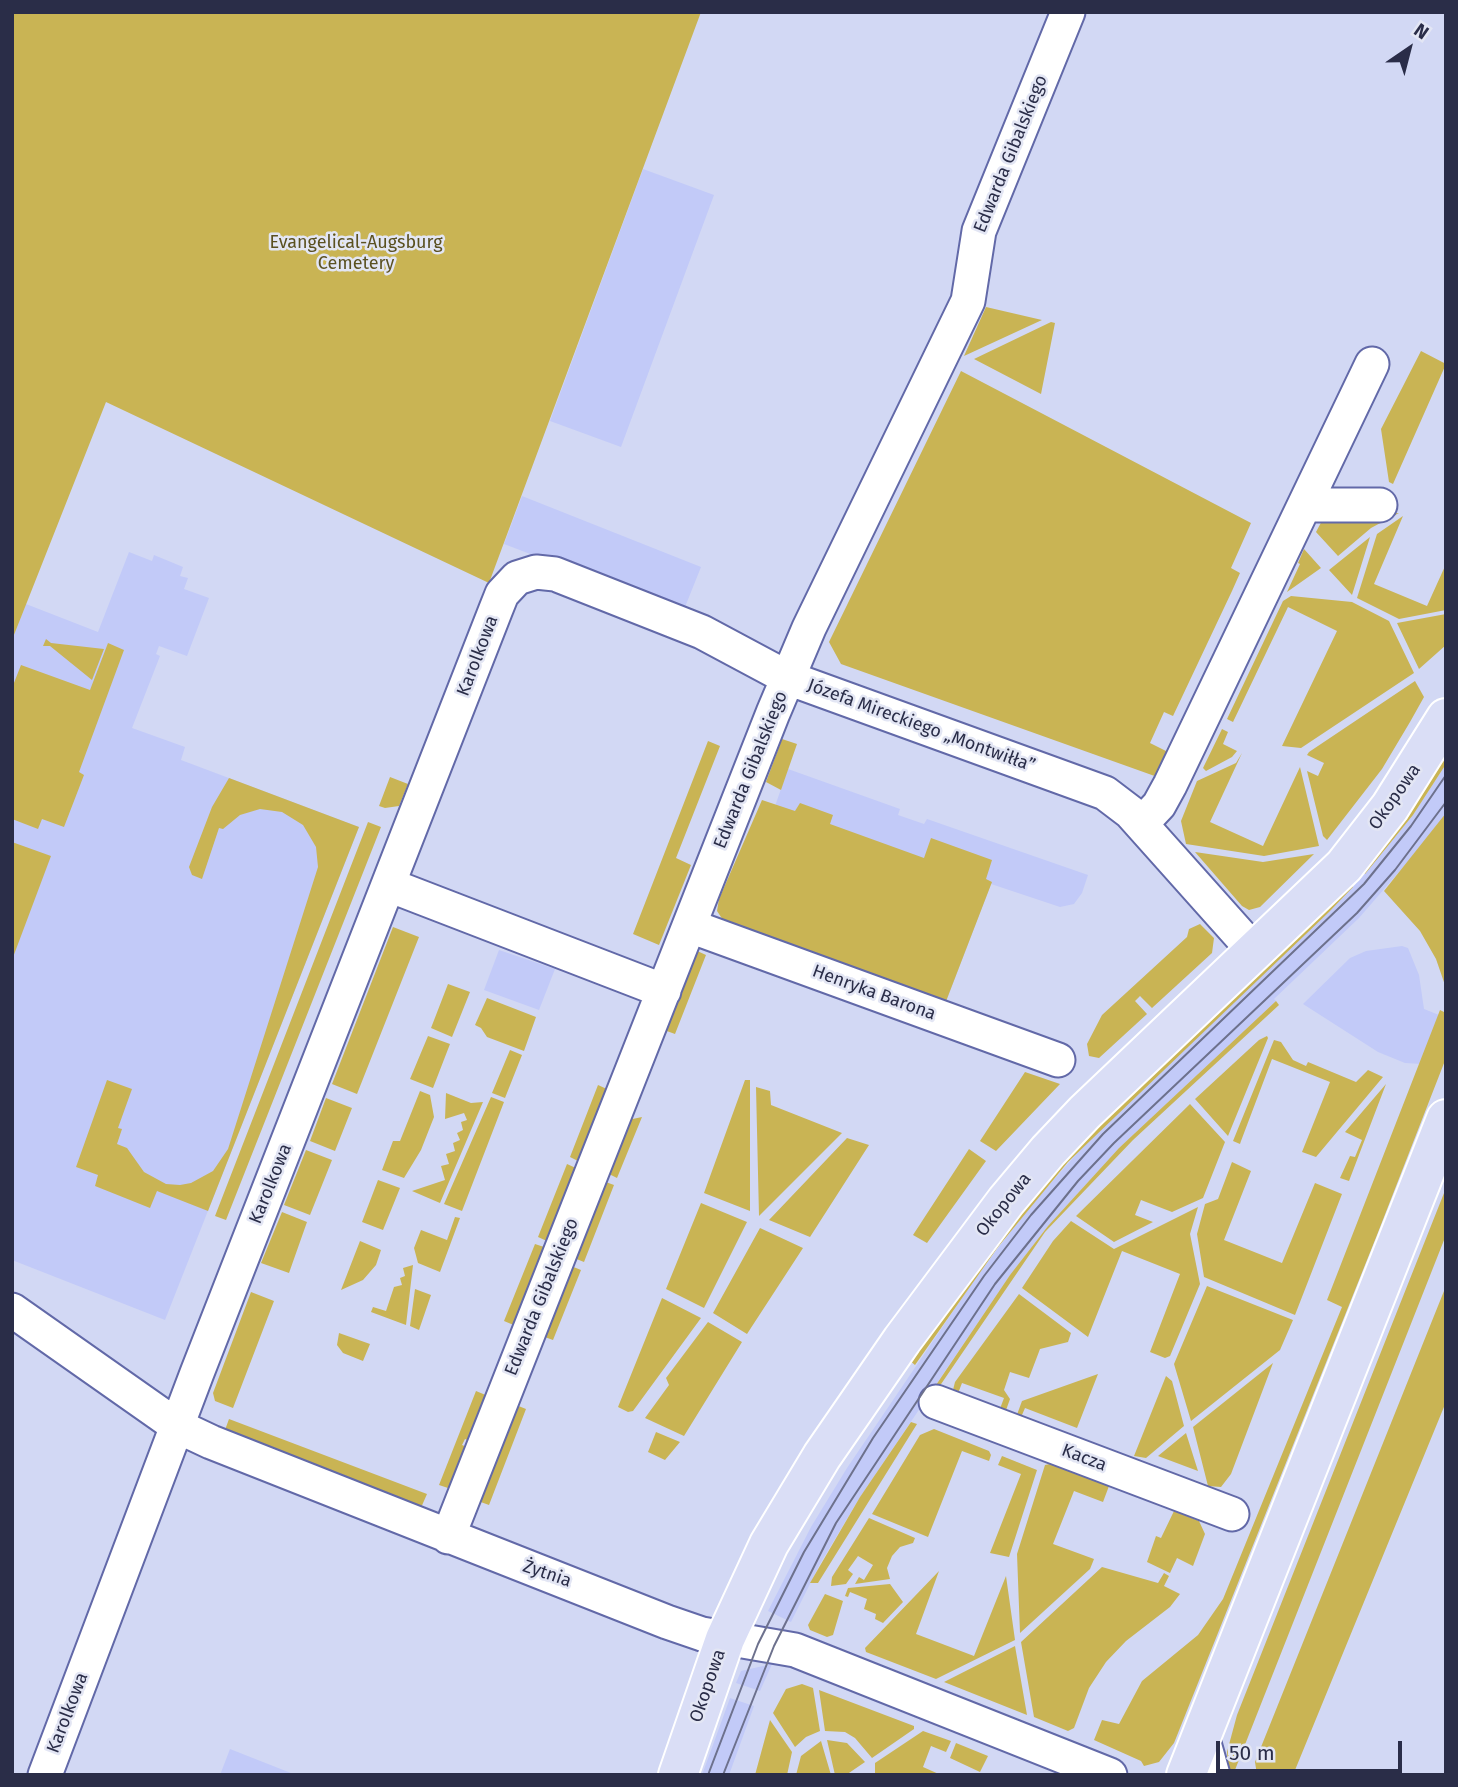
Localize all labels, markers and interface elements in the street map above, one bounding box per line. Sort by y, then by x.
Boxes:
north arrow [1374,14,1444,84]
text: N [1410,18,1433,44]
street label: Edwarda Gibalskiego [969,72,1053,236]
park label: Evangelical-Augsburg Cemetery [269,232,443,274]
street label: Karolkowa [453,613,503,699]
street label: Józefa Mireckiego „Montwiłła” [804,675,1038,777]
street label: Edwarda Gibalskiego [709,688,793,852]
street label: Okopowa [1364,760,1426,834]
street label: Henryka Barona [809,961,939,1025]
street label: Karolkowa [245,1141,297,1227]
street label: Okopowa [972,1169,1036,1241]
street label: Edwarda Gibalskiego [500,1215,584,1379]
street label: Kacza [1059,1440,1109,1476]
street label: Żytnia [520,1556,574,1592]
street label: Okopowa [685,1647,731,1725]
street label: Karolkowa [43,1670,93,1756]
scale bar [1220,1728,1406,1772]
text: 50 m [1229,1740,1275,1766]

